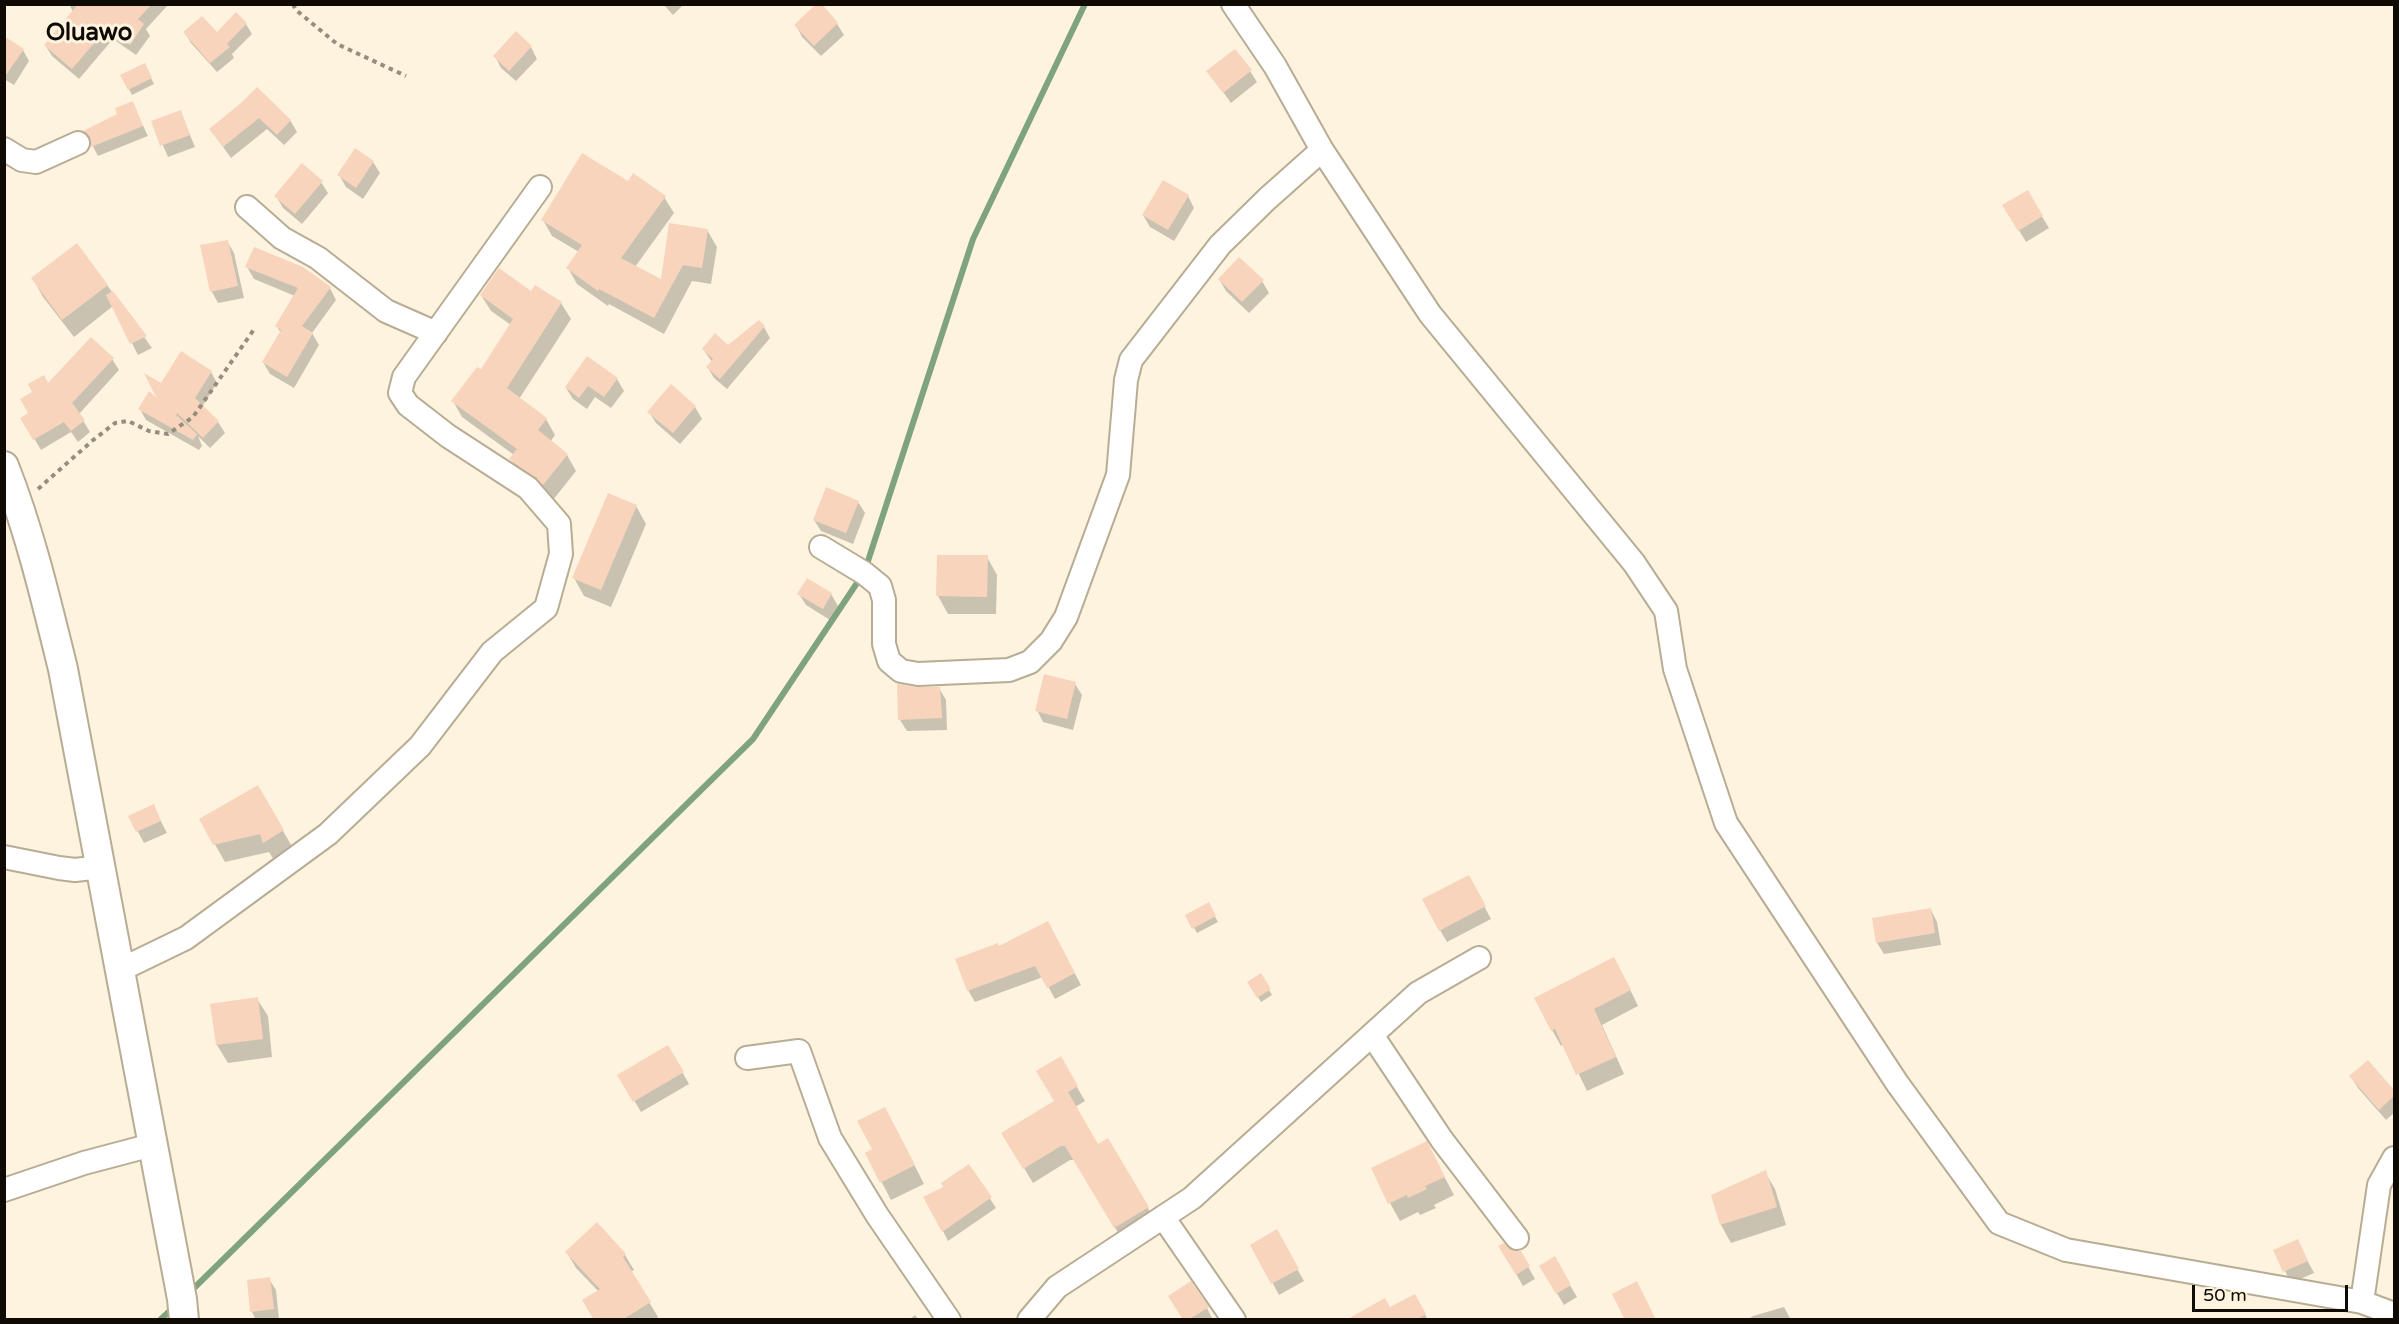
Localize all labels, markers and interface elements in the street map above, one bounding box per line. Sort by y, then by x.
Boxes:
district label: Oluawo [46,20,132,48]
scale bar [2195,1273,2351,1311]
text: 50 m [2203,1284,2247,1306]

